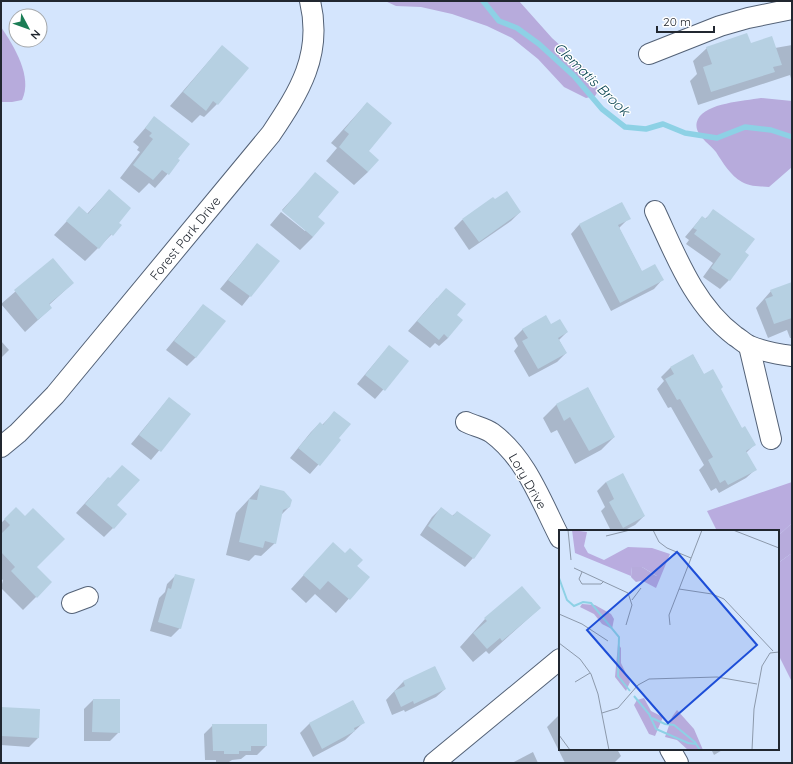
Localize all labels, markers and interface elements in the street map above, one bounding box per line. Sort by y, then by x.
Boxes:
north arrow [8,8,48,48]
scale bar [657,8,714,34]
text: 20 m [663,14,691,29]
text: N [28,27,43,42]
water label: Clematis Brook [550,38,635,121]
street label: Forest Park Drive [146,193,224,283]
street label: Lory Drive [506,450,550,512]
inset map [559,530,779,750]

